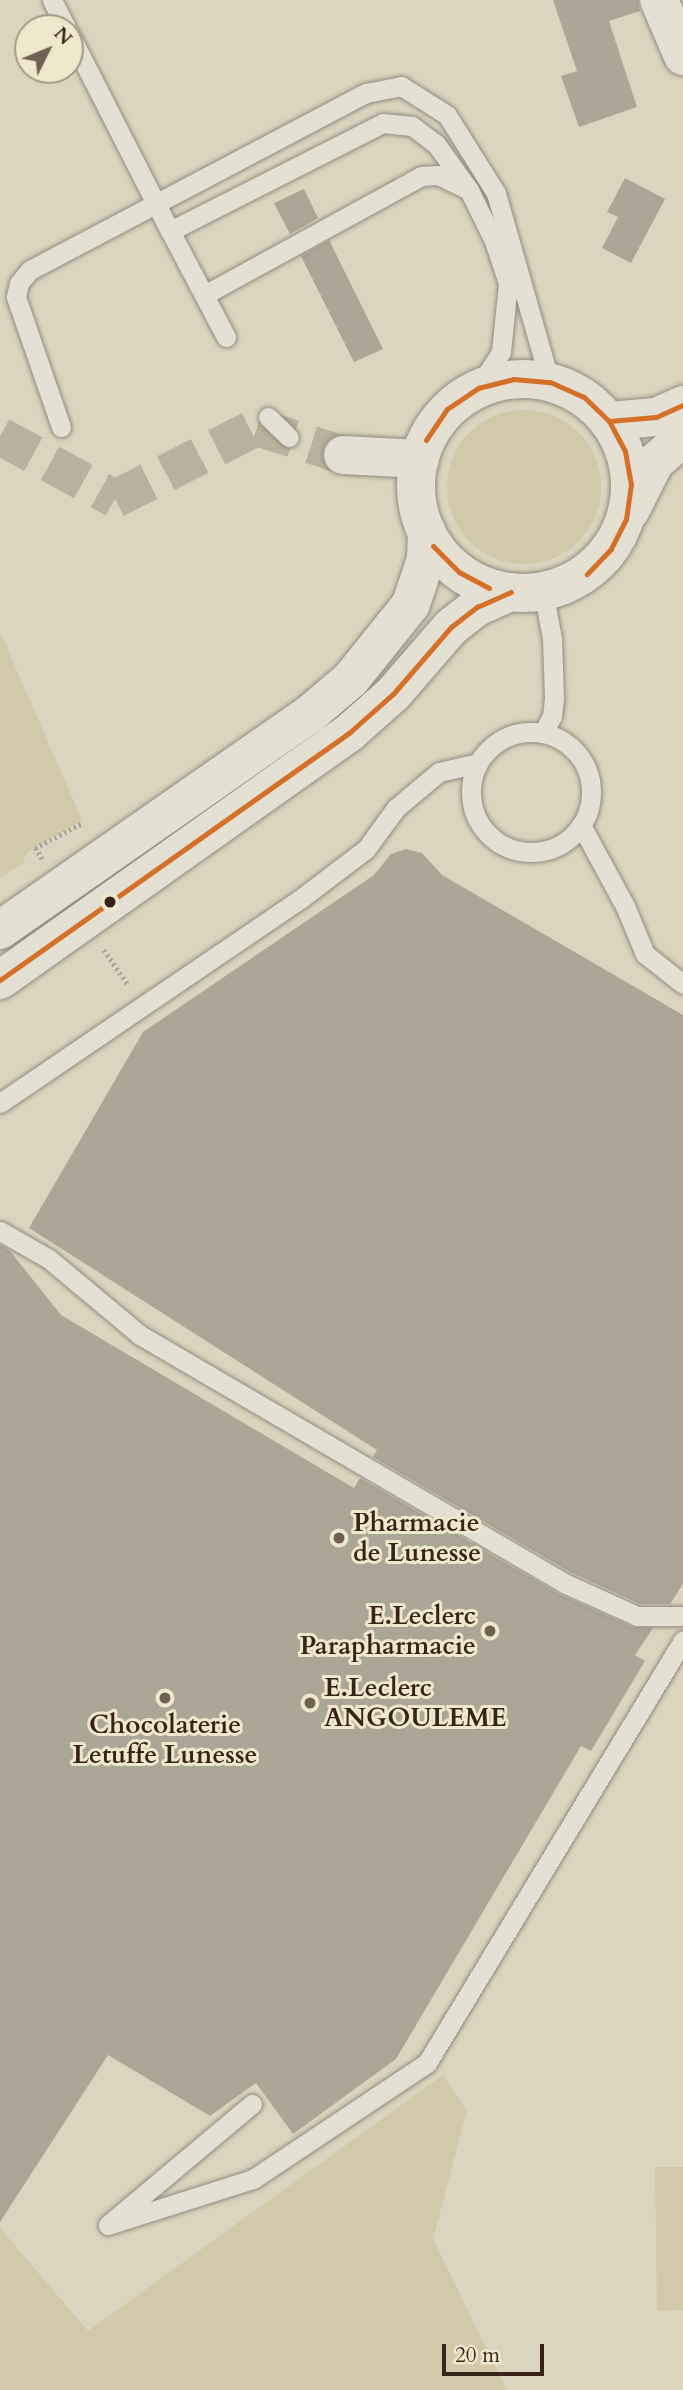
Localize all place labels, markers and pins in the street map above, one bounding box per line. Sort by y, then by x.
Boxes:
unlabelled marker [103,895,117,909]
place label: Pharmacie de Lunesse [353,1507,481,1568]
marker: Pharmacie de Lunesse [331,1530,347,1546]
place label: E.Leclerc Parapharmacie [300,1600,476,1662]
marker: E.Leclerc Parapharmacie [482,1623,498,1639]
place label: E.Leclerc ANGOULEME [324,1672,507,1734]
marker: Chocolaterie Letuffe Lunesse [157,1690,173,1706]
marker: E.Leclerc ANGOULEME [302,1695,318,1711]
place label: Chocolaterie Letuffe Lunesse [73,1709,257,1770]

